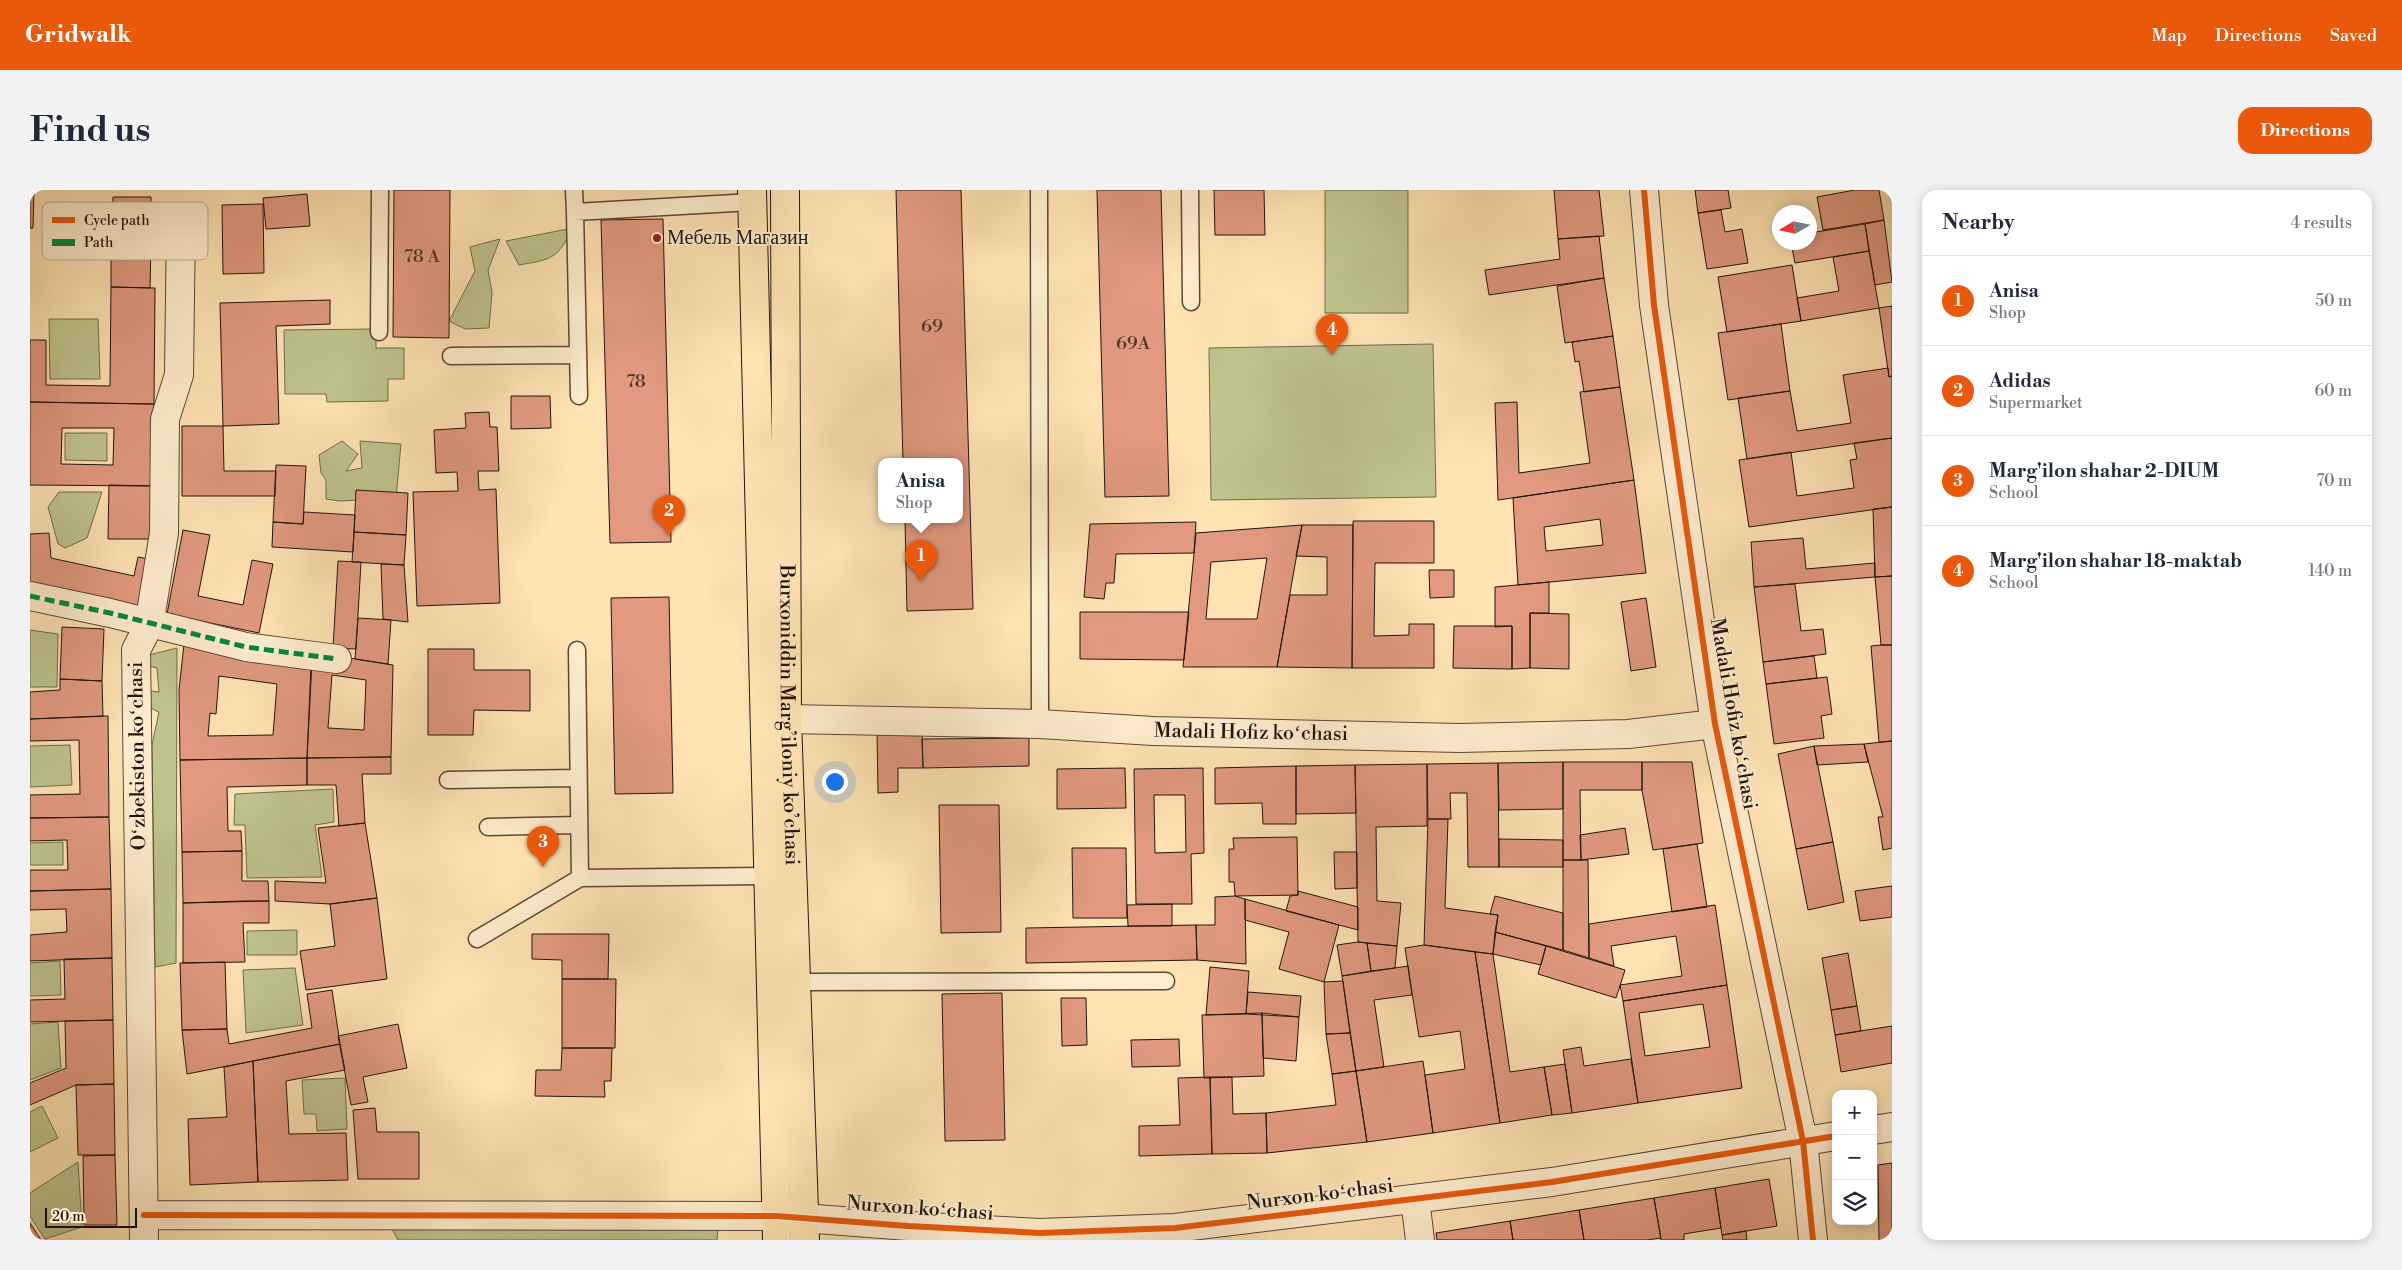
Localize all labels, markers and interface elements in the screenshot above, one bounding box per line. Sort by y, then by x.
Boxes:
text: Gridwalk [25,20,132,50]
text: Map [2151,24,2187,47]
text: Directions [2215,24,2302,47]
text: Saved [2330,24,2377,47]
button: Directions [2238,107,2372,154]
text: Find us [30,109,150,152]
legend [42,202,208,260]
north arrow [1772,205,1817,250]
text: Nearby [1942,210,2015,236]
text: Cycle path [84,212,150,230]
text: 4 results [2291,213,2352,233]
place label: Мебель Магазин [667,226,809,251]
marker: Мебель Магазин [651,232,663,244]
text: Path [84,234,114,252]
house number: 78 A [404,245,441,268]
text: Anisa [1989,279,2039,303]
text: 1 [1954,291,1962,311]
text: 50 m [2315,291,2352,311]
text: Shop [1989,303,2026,323]
pin: 4 [1316,314,1348,355]
house number: 69 [921,315,943,338]
house number: 69A [1116,332,1151,355]
text: Adidas [1989,369,2051,393]
house number: 78 [626,370,646,393]
text: 2 [1953,381,1963,401]
text: 60 m [2314,381,2352,401]
text: Supermarket [1989,393,2083,413]
popup [878,458,963,523]
text: Marg'ilon shahar 2-DIUM [1989,459,2219,483]
text: Anisa [896,469,945,493]
text: 3 [1953,471,1963,491]
text: 70 m [2316,471,2352,491]
text: School [1989,483,2038,503]
text: Shop [896,493,933,513]
pin: 2 [653,495,685,536]
pin: 1 [905,540,937,581]
text: Marg'ilon shahar 18-maktab [1989,549,2242,573]
text: 4 [1953,561,1963,581]
text: 140 m [2308,561,2352,581]
street label: Burxoniddin Marg’iloniy ko’chasi [774,563,805,866]
text: School [1989,573,2038,593]
street label: Madali Hofiz koʻchasi [1704,616,1762,812]
street label: Oʻzbekiston koʻchasi [124,661,152,851]
street label: Madali Hofiz koʻchasi [1154,719,1349,747]
your location [822,769,848,795]
pin: 3 [527,826,559,867]
map controls [1832,1090,1877,1225]
button: + [1832,1090,1877,1135]
button: − [1832,1135,1877,1180]
street label: Nurxon koʻchasi [1245,1174,1395,1216]
button: layers [1832,1180,1877,1225]
street label: Nurxon koʻchasi [845,1191,995,1227]
scale bar [45,1205,138,1228]
text: 20 m [52,1208,84,1226]

